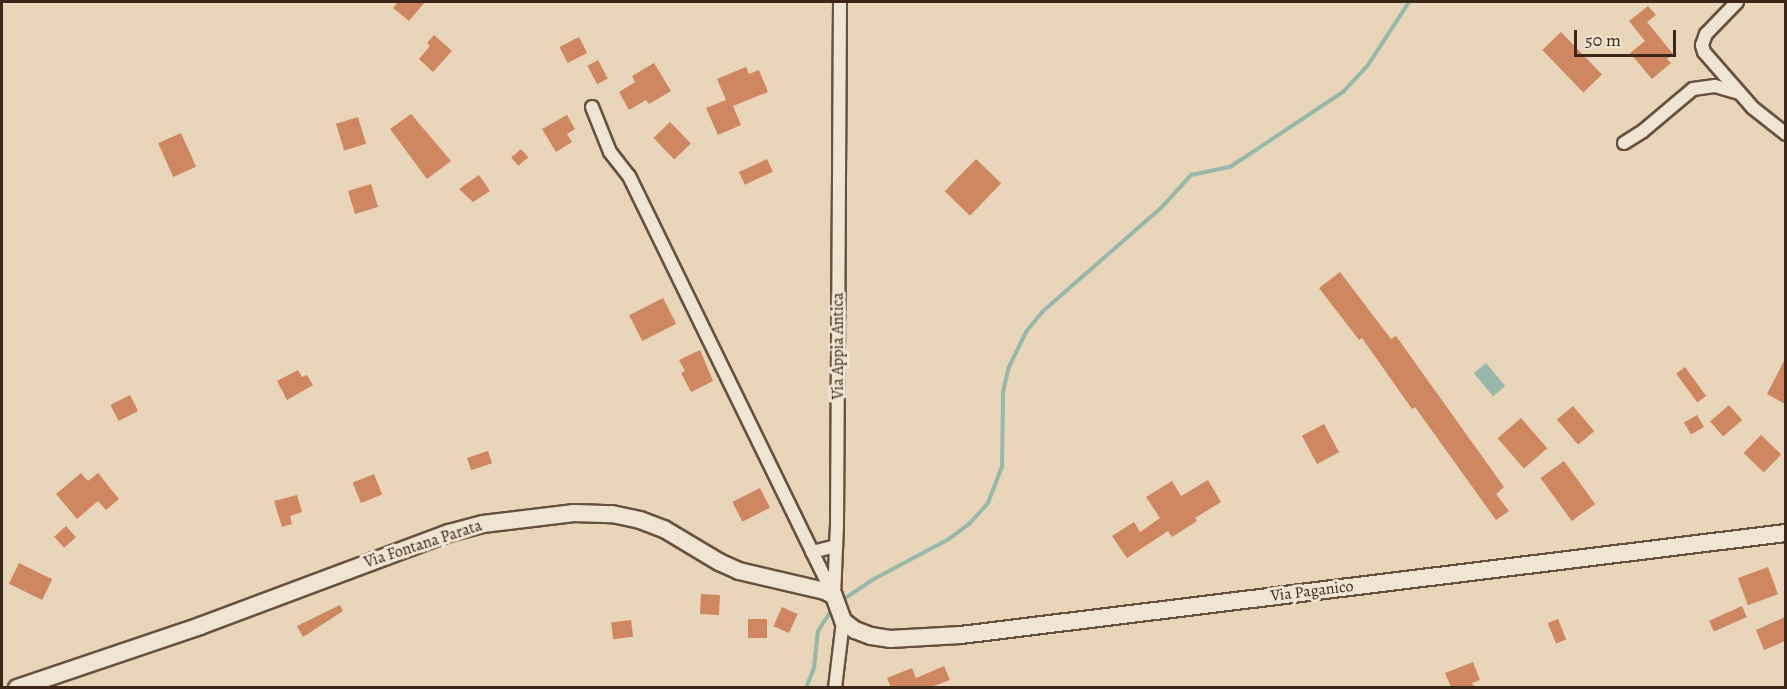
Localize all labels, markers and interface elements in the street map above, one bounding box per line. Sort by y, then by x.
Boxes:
scale bar [1577,18,1679,56]
text: 50 m [1585,28,1621,52]
street label: Via Appia Antica [828,293,848,399]
street label: Via Fontana Parata [362,516,484,572]
street label: Via Paganico [1270,576,1354,606]

